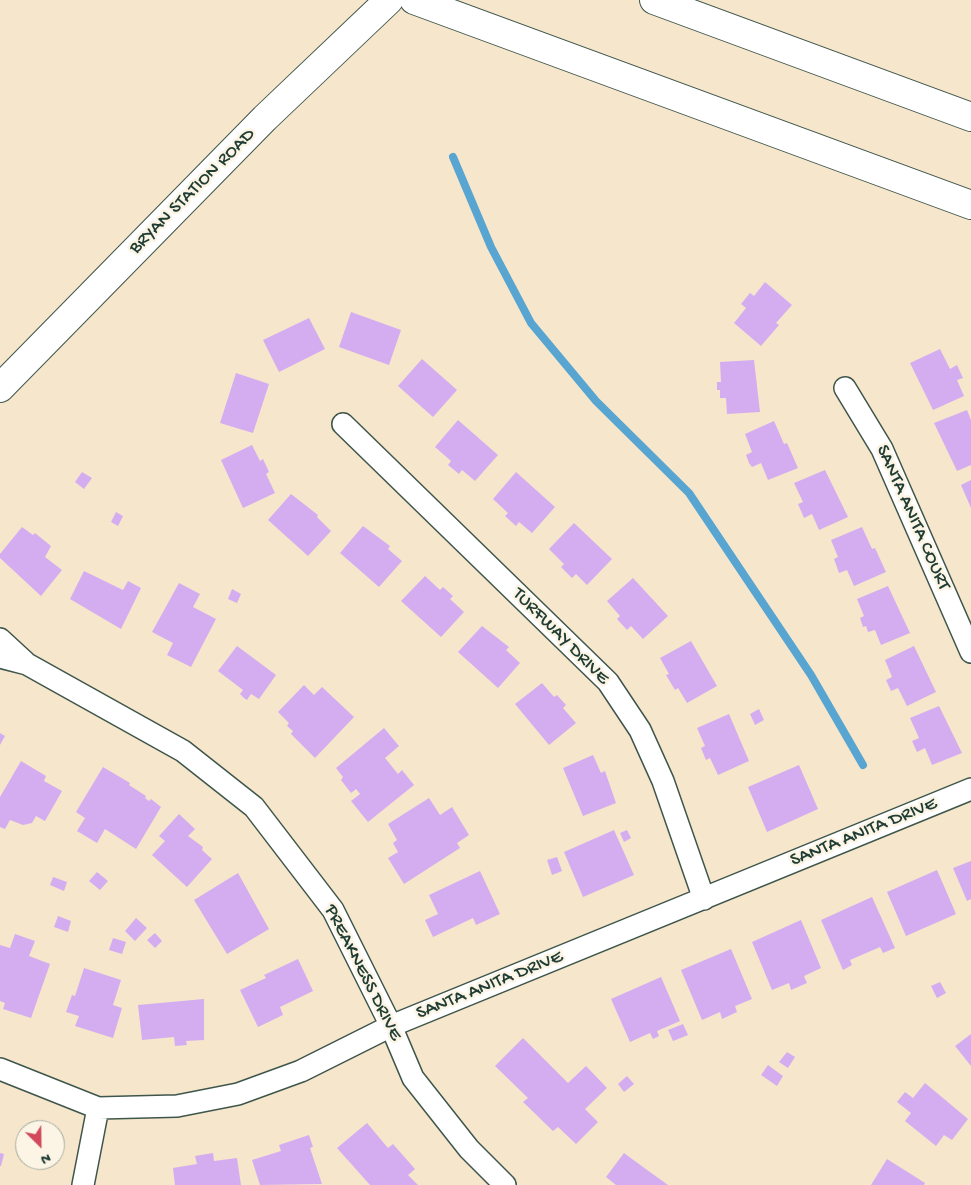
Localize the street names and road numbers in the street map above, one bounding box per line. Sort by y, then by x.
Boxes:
street label: BRYAN STATION ROAD [125,124,261,260]
street label: SANTA ANITA COURT [870,442,954,594]
street label: TURFWAY DRIVE [507,584,613,690]
street label: SANTA ANITA DRIVE [787,793,941,873]
street label: PREAKNESS DRIVE [318,901,406,1045]
street label: SANTA ANITA DRIVE [413,946,567,1026]

